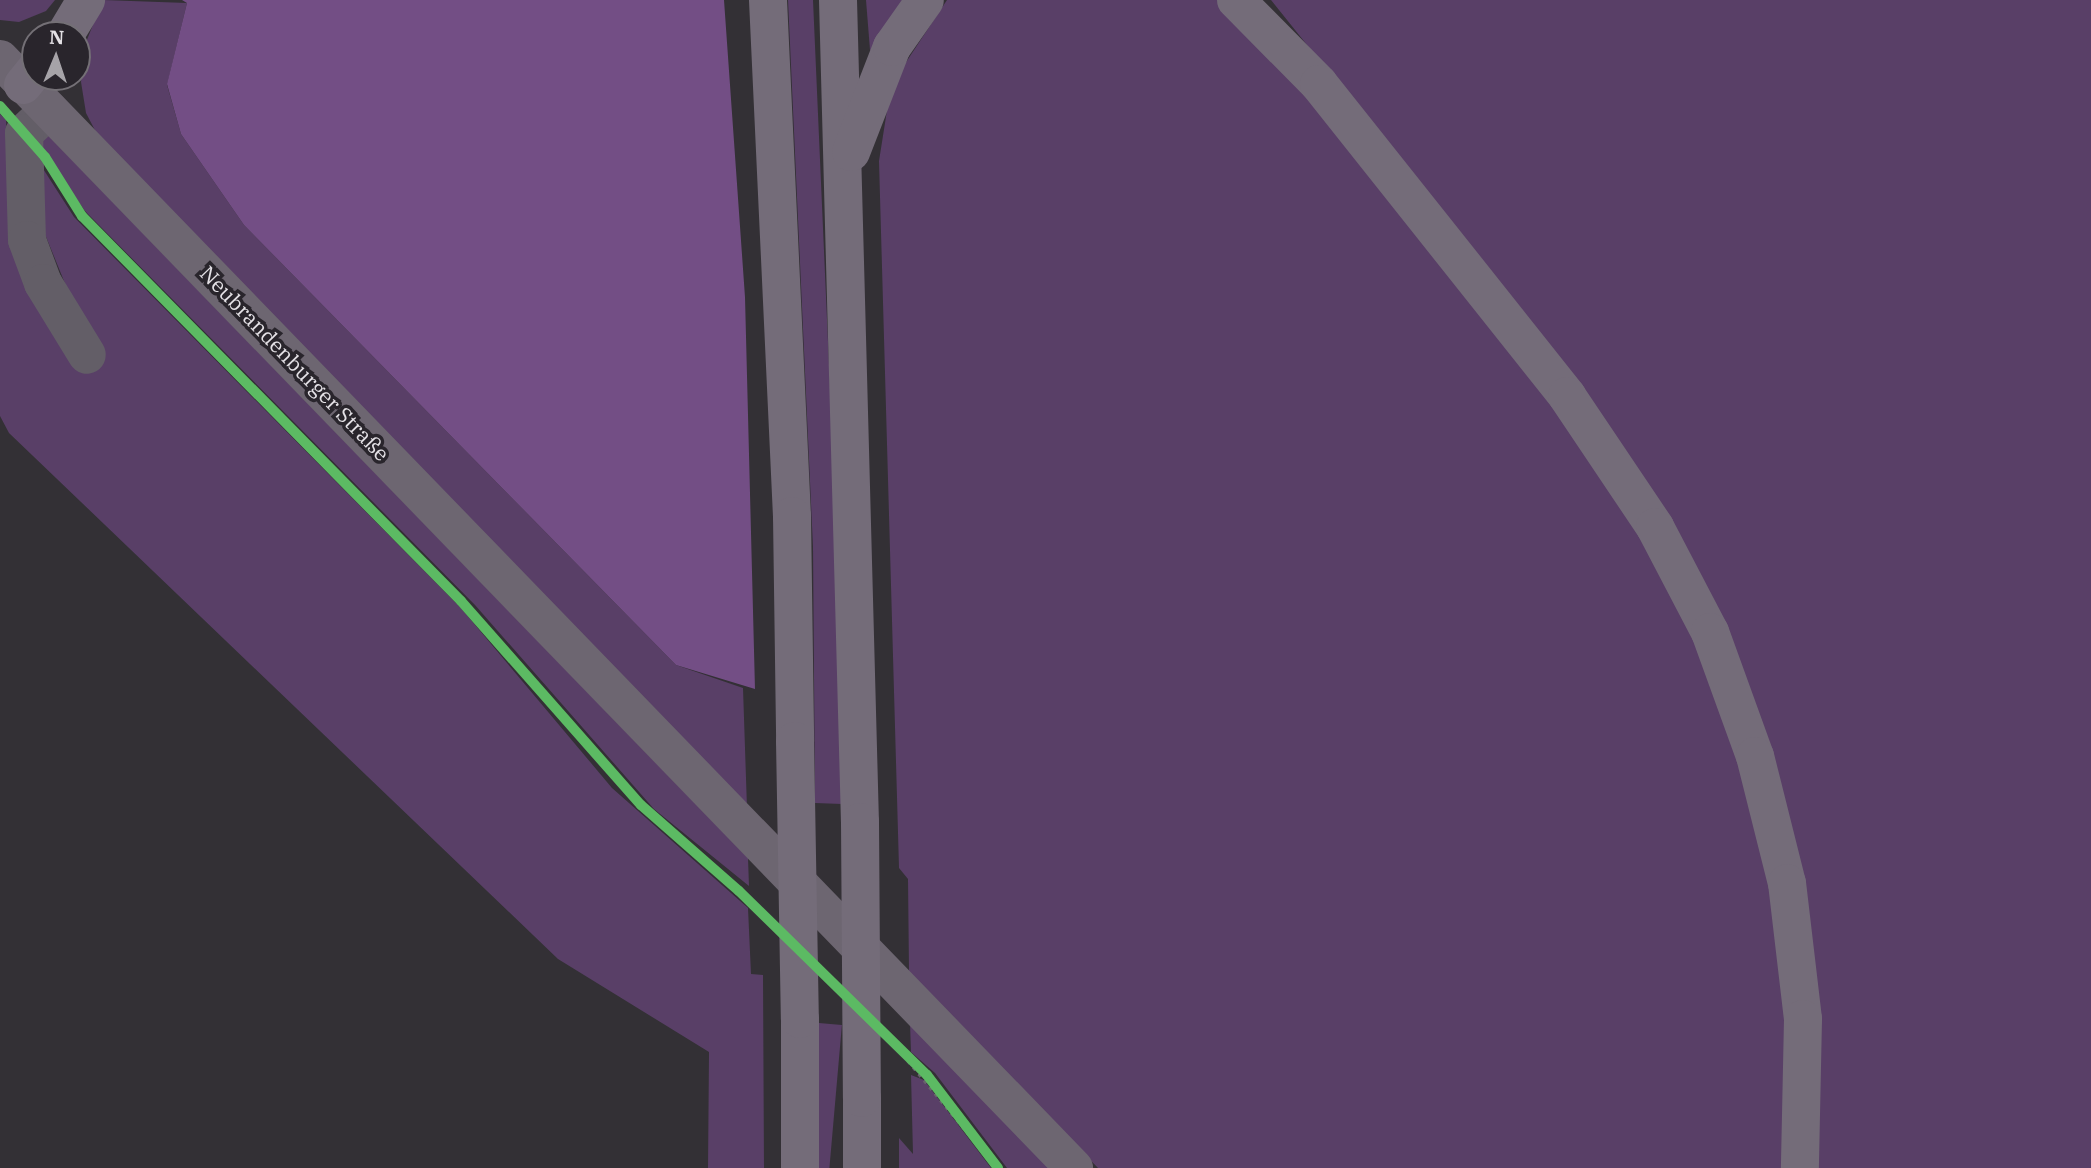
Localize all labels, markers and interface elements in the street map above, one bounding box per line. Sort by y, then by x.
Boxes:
north arrow [21,21,91,91]
text: N [49,25,65,49]
street label: Neubrandenburger Straße [195,260,395,466]

